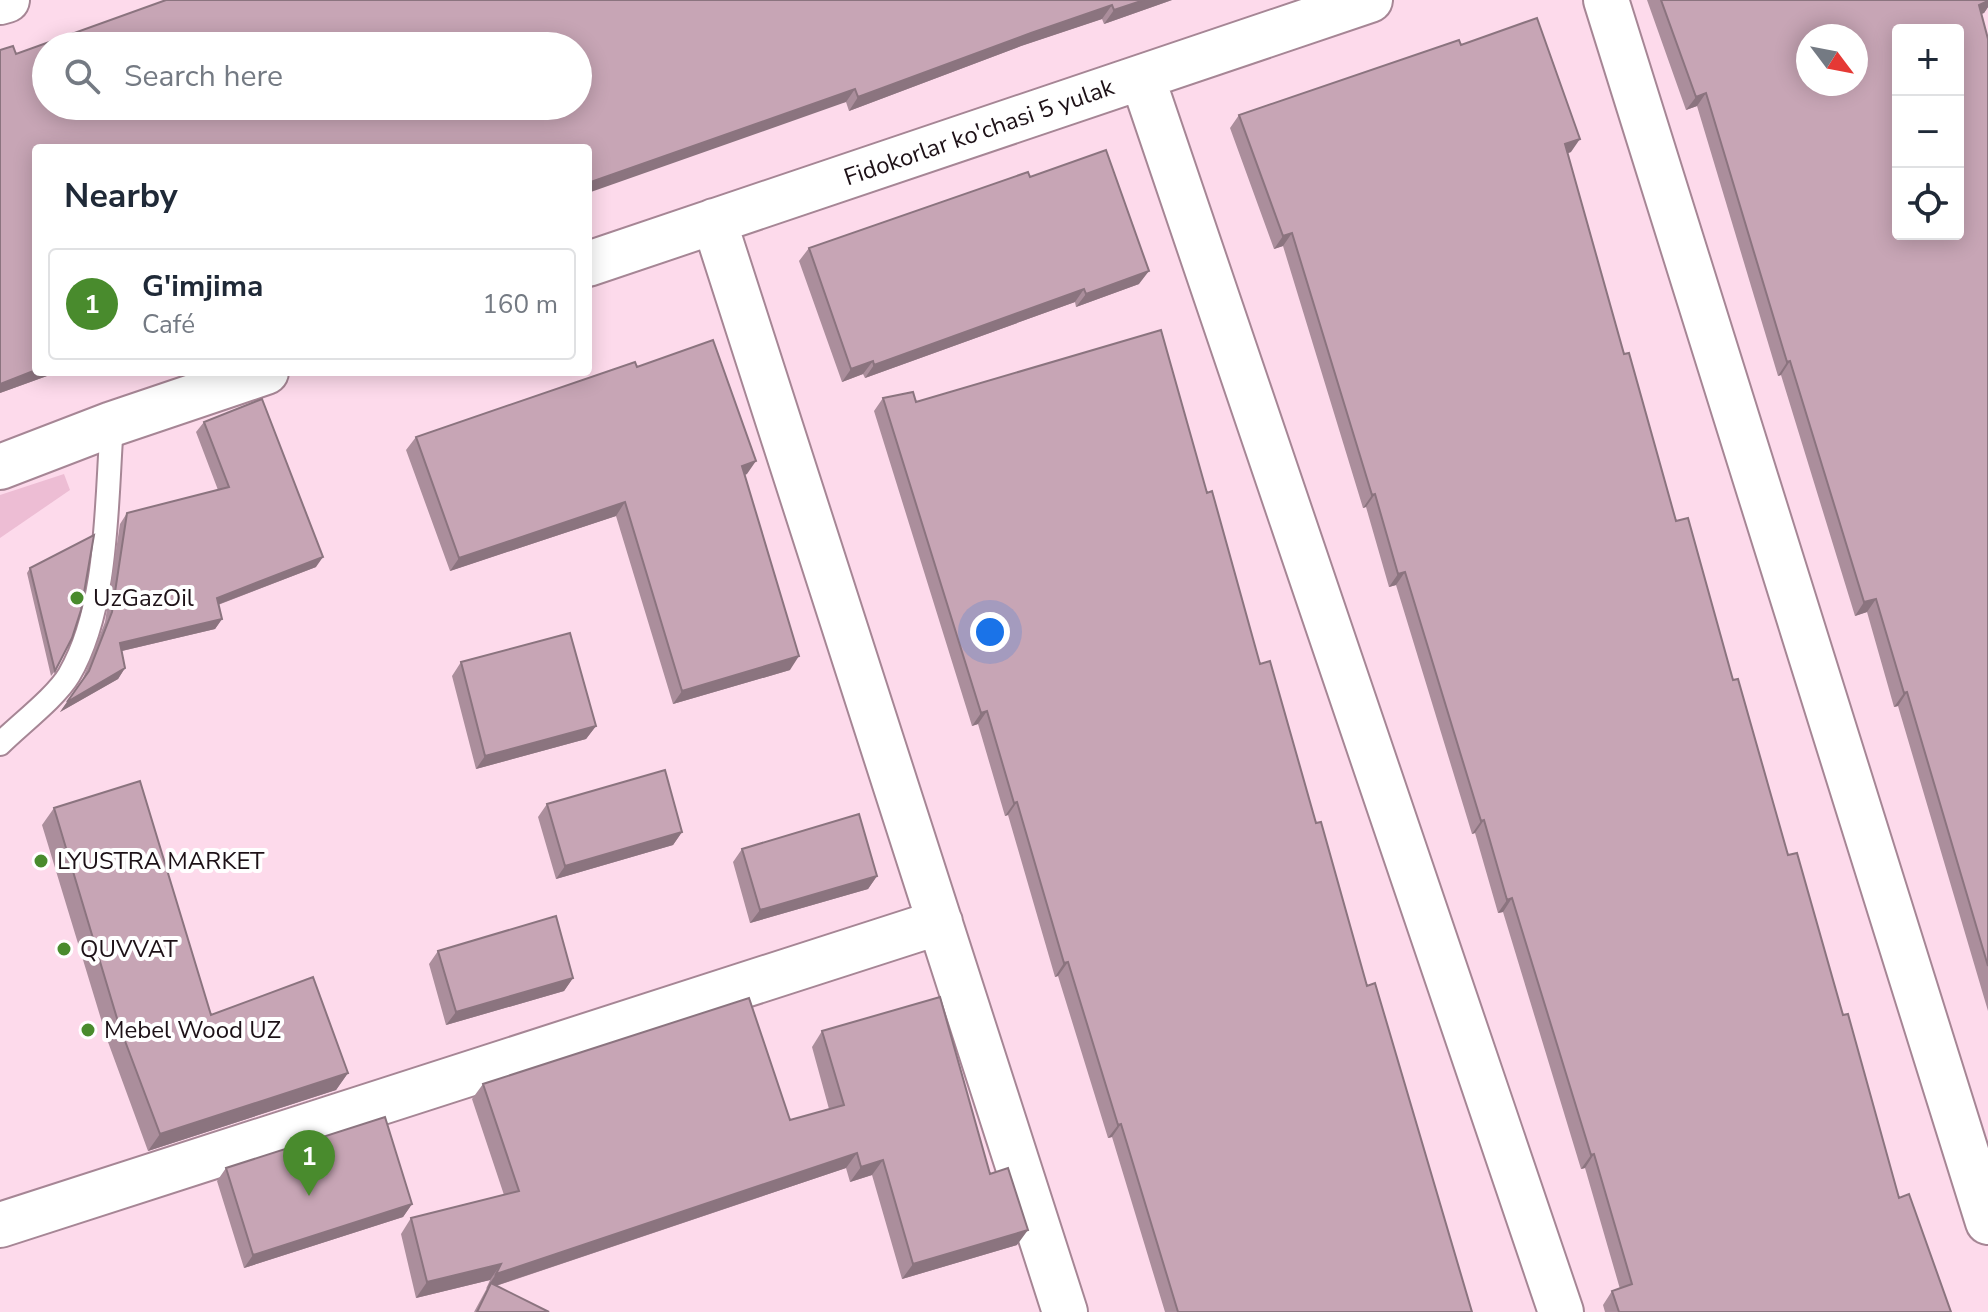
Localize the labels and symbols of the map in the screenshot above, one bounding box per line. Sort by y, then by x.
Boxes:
north arrow [1796,24,1868,96]
street label: Fidokorlar ko'chasi 5 yulak [840,70,1119,193]
place label: UzGazOil [93,582,194,614]
marker: UzGazOil [68,589,86,607]
your location [970,612,1010,652]
place label: LYUSTRA MARKET [57,845,265,877]
marker: LYUSTRA MARKET [32,852,50,870]
place label: QUVVAT [80,933,178,965]
marker: QUVVAT [55,940,73,958]
place label: Mebel Wood UZ [104,1014,281,1046]
marker: Mebel Wood UZ [79,1021,97,1039]
pin: 1 [283,1130,335,1196]

